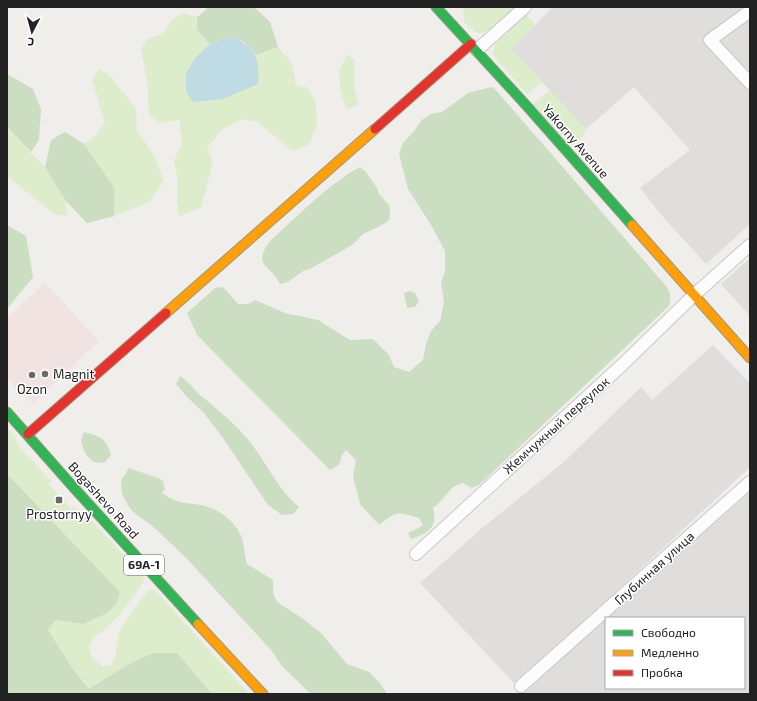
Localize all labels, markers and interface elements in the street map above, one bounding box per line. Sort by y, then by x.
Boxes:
north arrow [12,12,52,52]
text: С [26,36,35,49]
street label: Yakorny Avenue [539,101,613,181]
place label: Magnit [53,366,95,382]
marker: Magnit [40,369,50,379]
marker: Ozon [27,370,37,380]
street label: Жемчужный переулок [500,373,612,477]
place label: Ozon [17,381,47,397]
street label: Bogashevo Road [65,458,143,542]
marker: Prostornyy [54,495,64,505]
place label: Prostornyy [26,506,92,522]
street label: Глубинная улица [611,528,697,608]
road number: 69А-1 [124,555,164,575]
legend [605,617,745,689]
text: Свободно [641,625,696,639]
text: Медленно [641,645,699,659]
text: Пробка [641,665,683,679]

